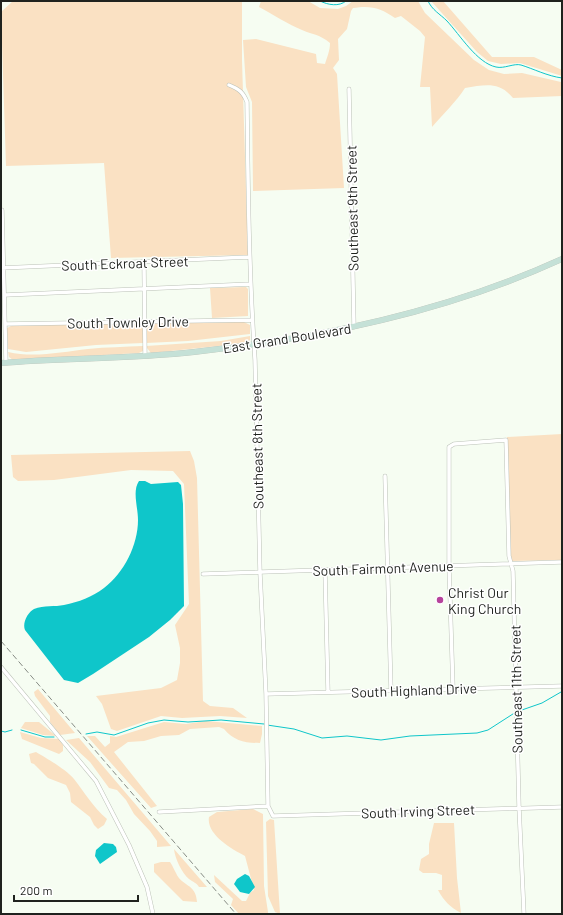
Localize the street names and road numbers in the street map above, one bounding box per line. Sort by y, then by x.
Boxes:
street label: Southeast 9th Street [342,145,362,271]
street label: South Eckroat Street [61,252,189,274]
street label: South Townley Drive [67,312,189,332]
street label: East Grand Boulevard [222,319,352,357]
street label: Southeast 8th Street [247,383,267,509]
street label: South Fairmont Avenue [312,557,454,579]
street label: Southeast 11th Street [506,625,526,753]
street label: South Highland Drive [351,679,477,701]
street label: South Irving Street [361,801,475,821]

